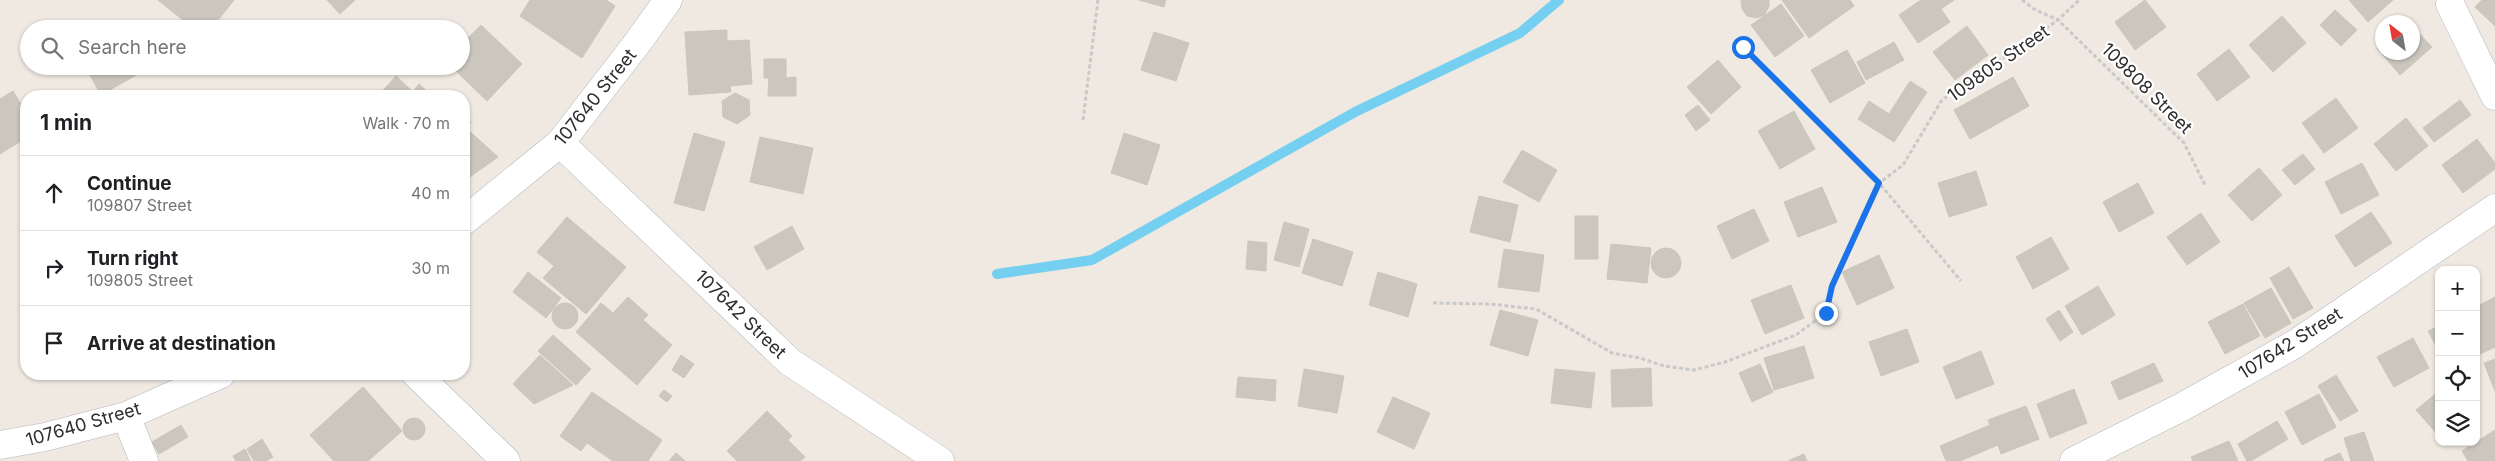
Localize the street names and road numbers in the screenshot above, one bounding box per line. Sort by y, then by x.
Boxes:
street label: 109805 Street [1943,20,2053,106]
street label: 109808 Street [2097,38,2197,138]
street label: 107640 Street [550,44,640,150]
street label: 107642 Street [691,266,791,363]
street label: 107642 Street [2234,303,2346,383]
street label: 107640 Street [23,398,143,450]

